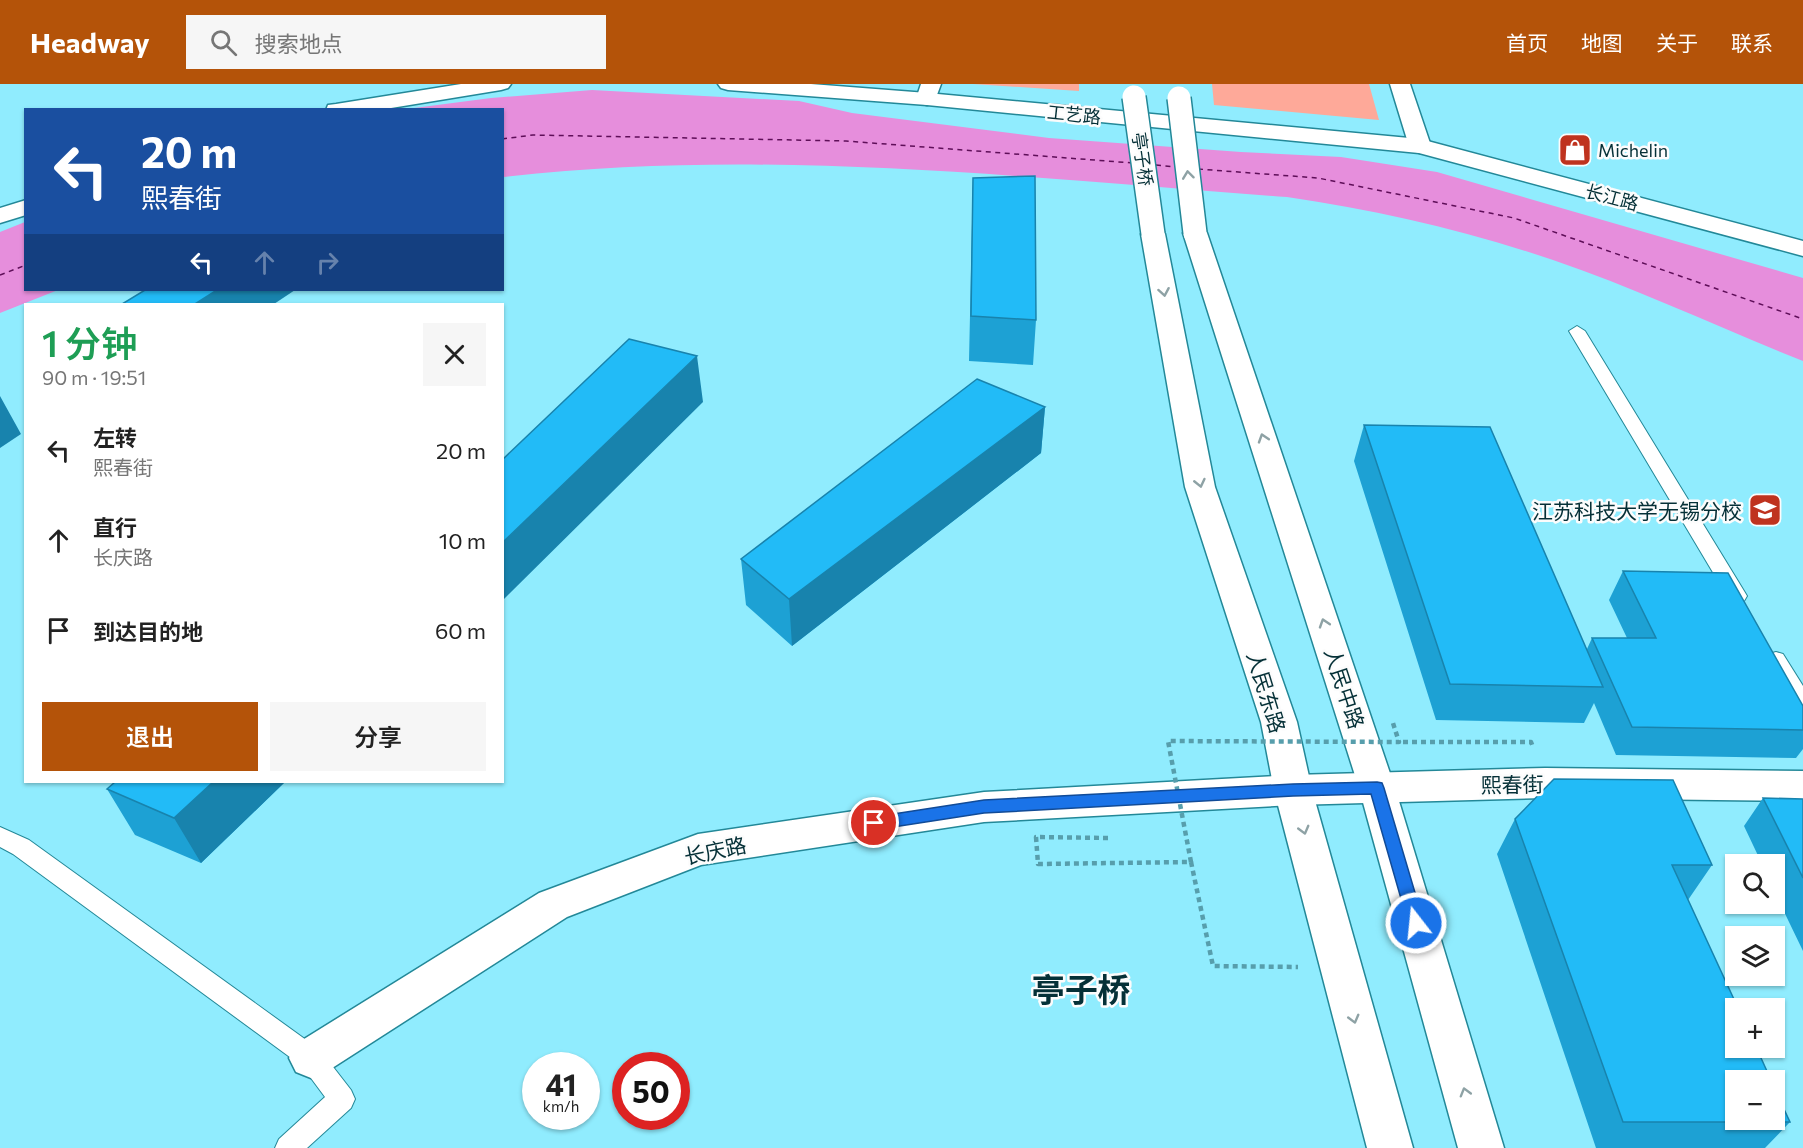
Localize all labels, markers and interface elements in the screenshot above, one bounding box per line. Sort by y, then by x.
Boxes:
search box [186,15,606,69]
text: Headway [30,25,150,59]
icon: search [207,26,240,59]
text: 搜索地点 [255,30,343,57]
text: 首页 [1506,30,1548,55]
text: 地图 [1581,30,1623,55]
text: 关于 [1656,30,1698,55]
text: 联系 [1731,30,1773,55]
street label: 工艺路 [1046,100,1102,128]
text: 20 m [141,125,237,177]
street label: 亭子桥 [1128,131,1158,187]
icon: left [42,132,120,210]
shop icon: Michelin [1557,132,1593,168]
place label: Michelin [1598,139,1668,161]
one-way arrow [1182,170,1195,180]
street label: 长江路 [1583,179,1641,215]
text: 熙春街 [141,181,222,214]
icon: left [185,246,218,279]
icon: ahead [248,246,281,279]
icon: right [311,246,344,279]
one-way arrow [1157,286,1170,296]
text: 1 分钟 [42,320,137,364]
button: close [423,323,486,386]
text: 90 m · 19:51 [42,365,146,389]
text: 左转 [93,424,137,451]
one-way arrow [1258,433,1270,444]
icon: left [42,434,75,467]
text: 20 m [436,437,486,464]
text: 熙春街 [93,455,153,479]
one-way arrow [1192,478,1205,488]
school or university icon: 江苏科技大学无锡分校 [1747,492,1783,528]
place label: 江苏科技大学无锡分校 [1532,498,1742,523]
text: 直行 [93,514,137,541]
icon: ahead [42,524,75,557]
text: 10 m [439,527,486,554]
text: 长庆路 [93,545,153,569]
icon: arrive [42,614,75,647]
text: 60 m [435,617,486,644]
text: 到达目的地 [93,618,203,645]
one-way arrow [1319,618,1332,629]
street label: 人民中路 [1320,644,1370,732]
street label: 人民东路 [1243,648,1291,736]
button: 退出 [42,702,258,771]
button: 分享 [270,702,486,771]
street label: 熙春街 [1480,771,1544,797]
pin [848,797,899,848]
icon: arrive [857,806,890,839]
one-way arrow [1297,825,1309,835]
street label: 长庆路 [682,831,748,869]
map controls [1725,854,1785,1130]
button: search [1725,854,1785,914]
position arrow [1384,891,1448,955]
button: layers [1725,926,1785,986]
district label: 亭子桥 [1032,968,1131,1009]
button: + [1725,998,1785,1058]
one-way arrow [1347,1014,1360,1024]
speed limit sign: 50 [612,1052,690,1130]
text: 41 [545,1065,577,1102]
button: − [1725,1070,1785,1130]
one-way arrow [1460,1087,1472,1098]
text: km/h [543,1097,579,1115]

